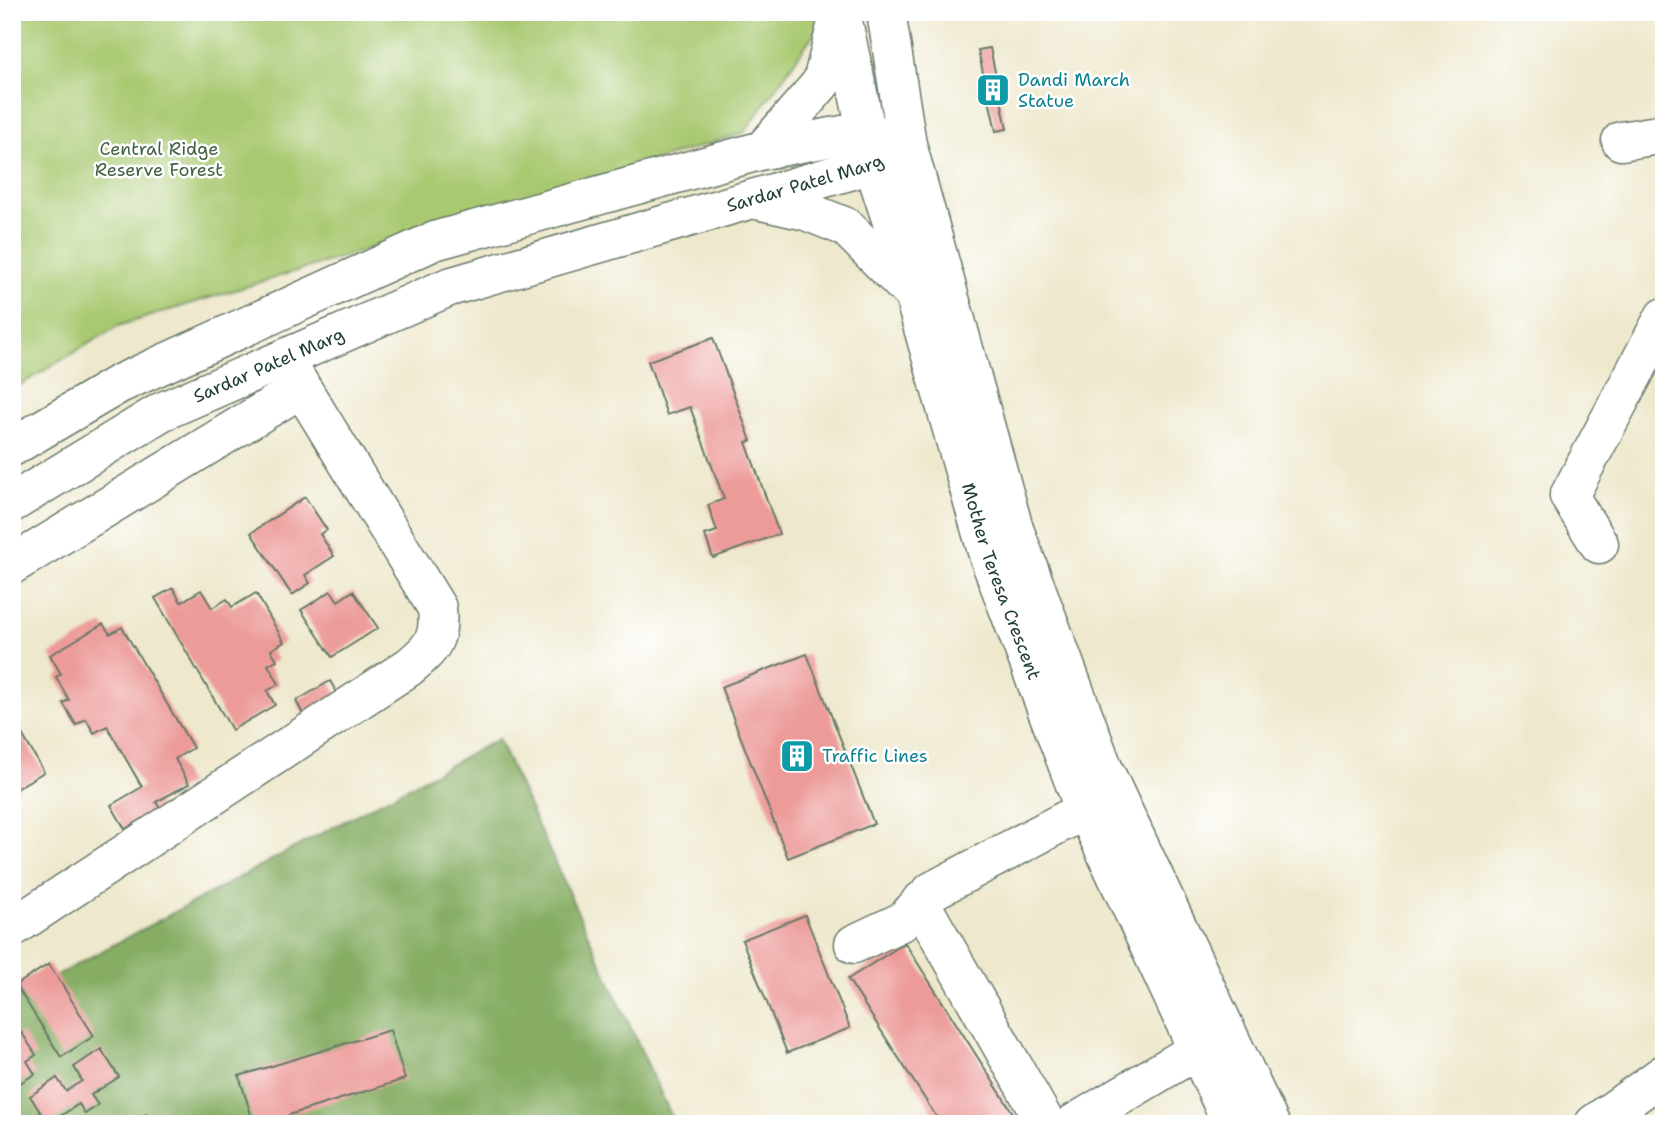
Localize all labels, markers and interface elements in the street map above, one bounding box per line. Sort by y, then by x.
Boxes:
place label: Dandi March Statue [1018,68,1130,113]
building icon: Dandi March Statue [974,71,1012,109]
park label: Central Ridge Reserve Forest [95,137,223,182]
street label: Sardar Patel Marg [724,149,888,218]
street label: Sardar Patel Marg [190,322,348,409]
street label: Mother Teresa Crescent [956,480,1046,683]
building icon: Traffic Lines [778,737,816,775]
place label: Traffic Lines [822,744,928,768]

